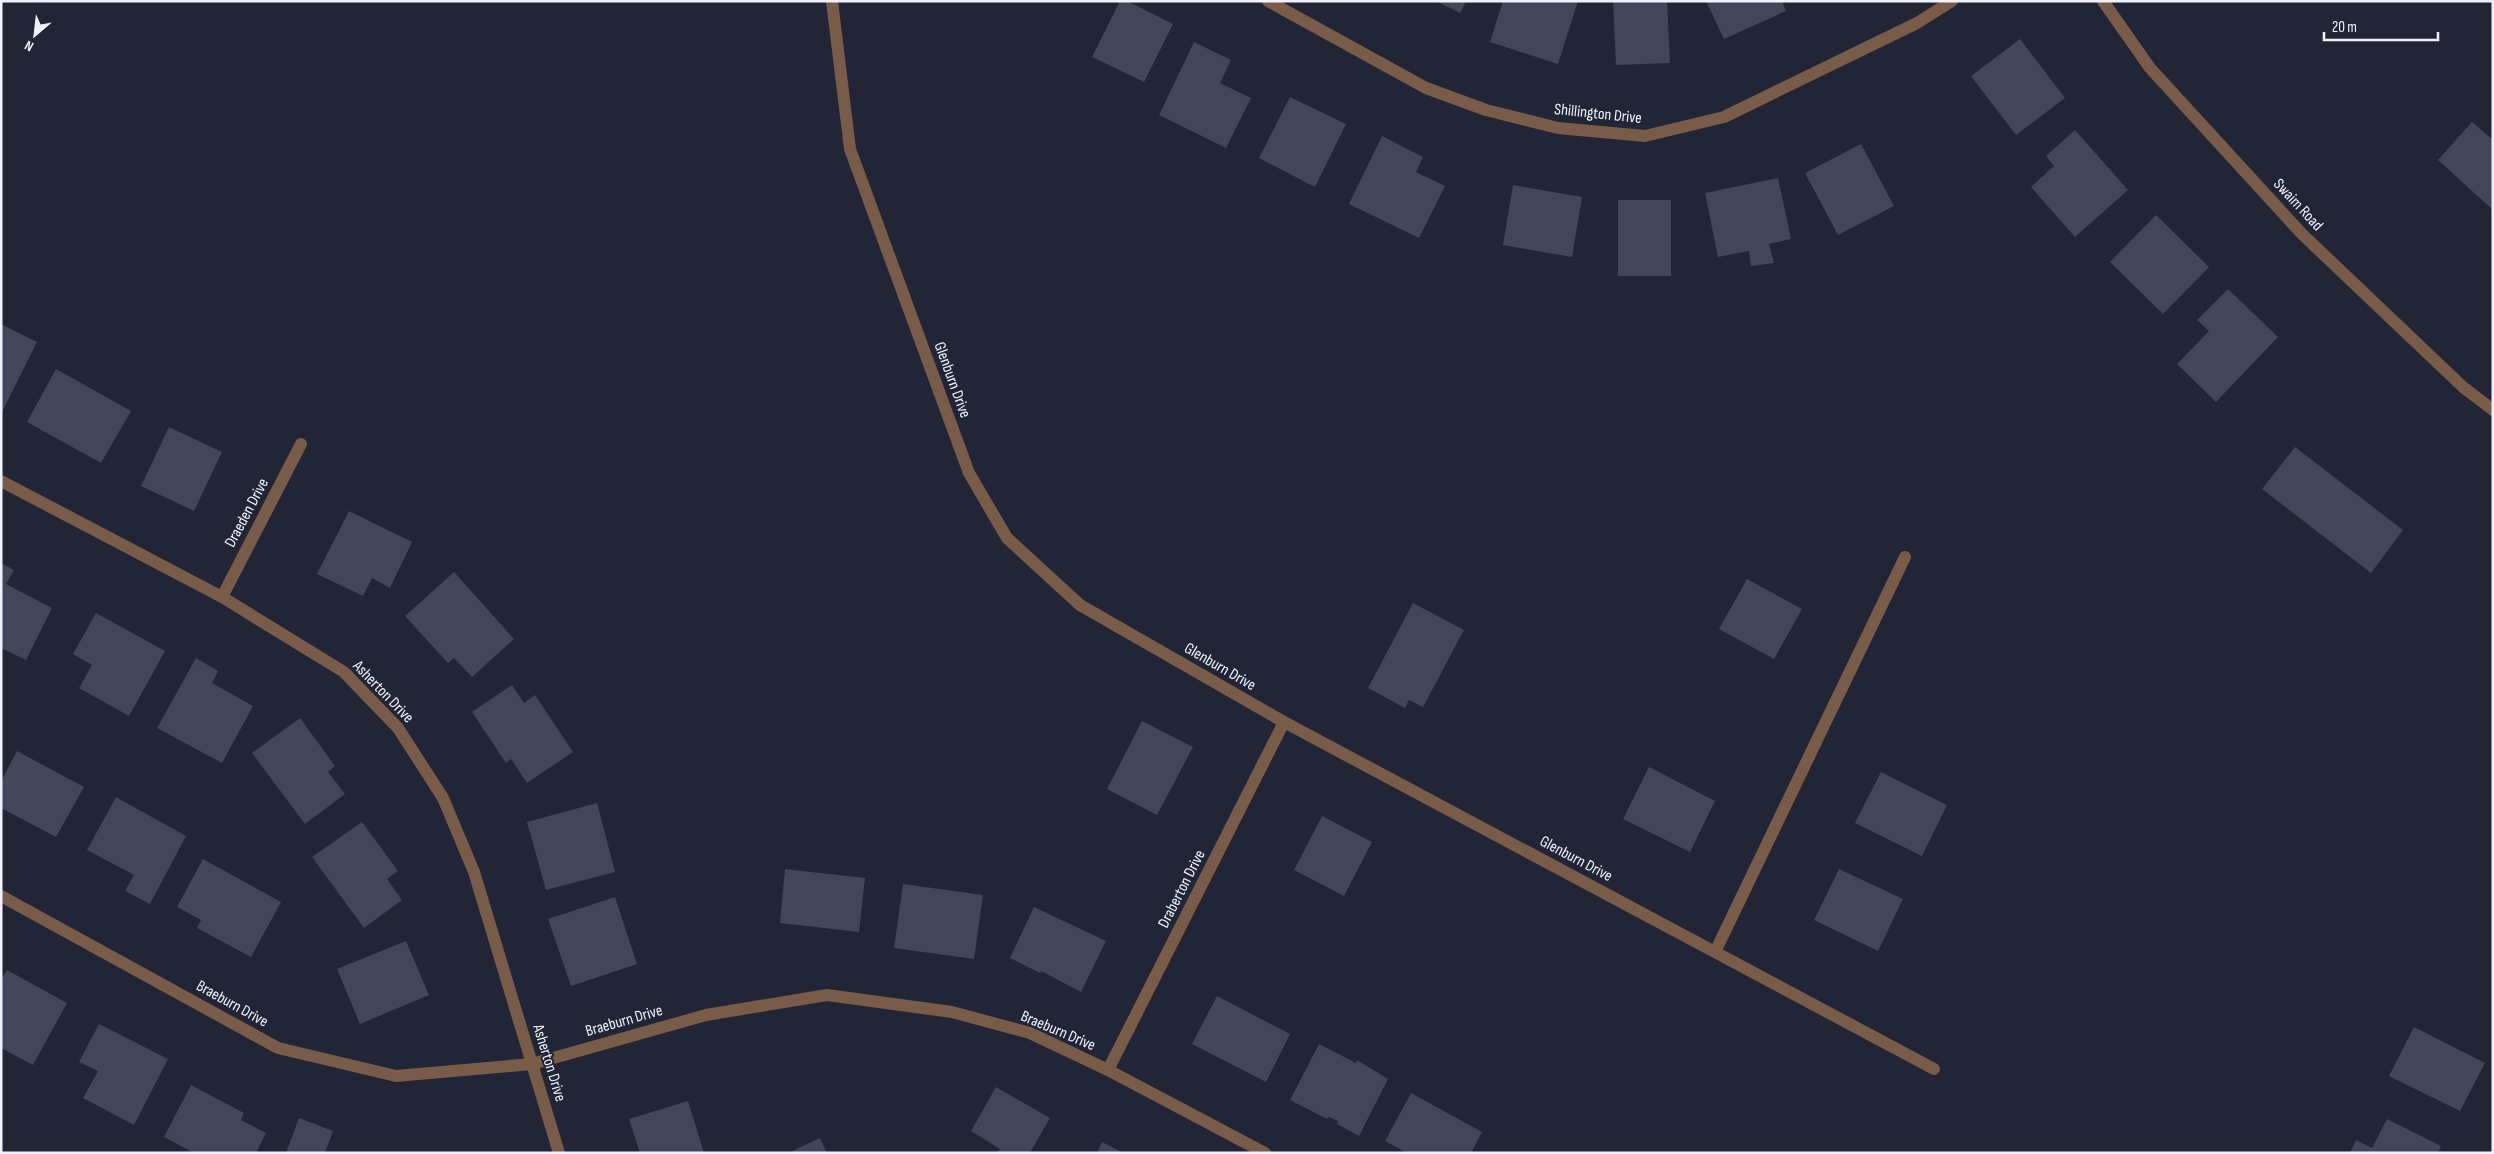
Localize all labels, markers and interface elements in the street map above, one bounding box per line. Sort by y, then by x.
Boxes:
north arrow [10,10,60,60]
scale bar [2324,10,2438,42]
text: 20 m [2332,18,2357,37]
text: N [22,37,36,55]
street label: Shillington Drive [1553,100,1643,128]
street label: Swaim Road [2269,175,2327,235]
street label: Glenburn Drive [929,339,975,421]
street label: Draeden Drive [221,475,273,551]
street label: Glenburn Drive [1181,639,1259,695]
street label: Asherton Drive [348,656,417,727]
street label: Glenburn Drive [1536,832,1616,886]
street label: Draberton Drive [1154,847,1210,931]
street label: Braeburn Drive [193,976,271,1032]
street label: Braeburn Drive [583,1001,665,1041]
street label: Braeburn Drive [1018,1007,1098,1055]
street label: Asherton Drive [528,1021,570,1104]

